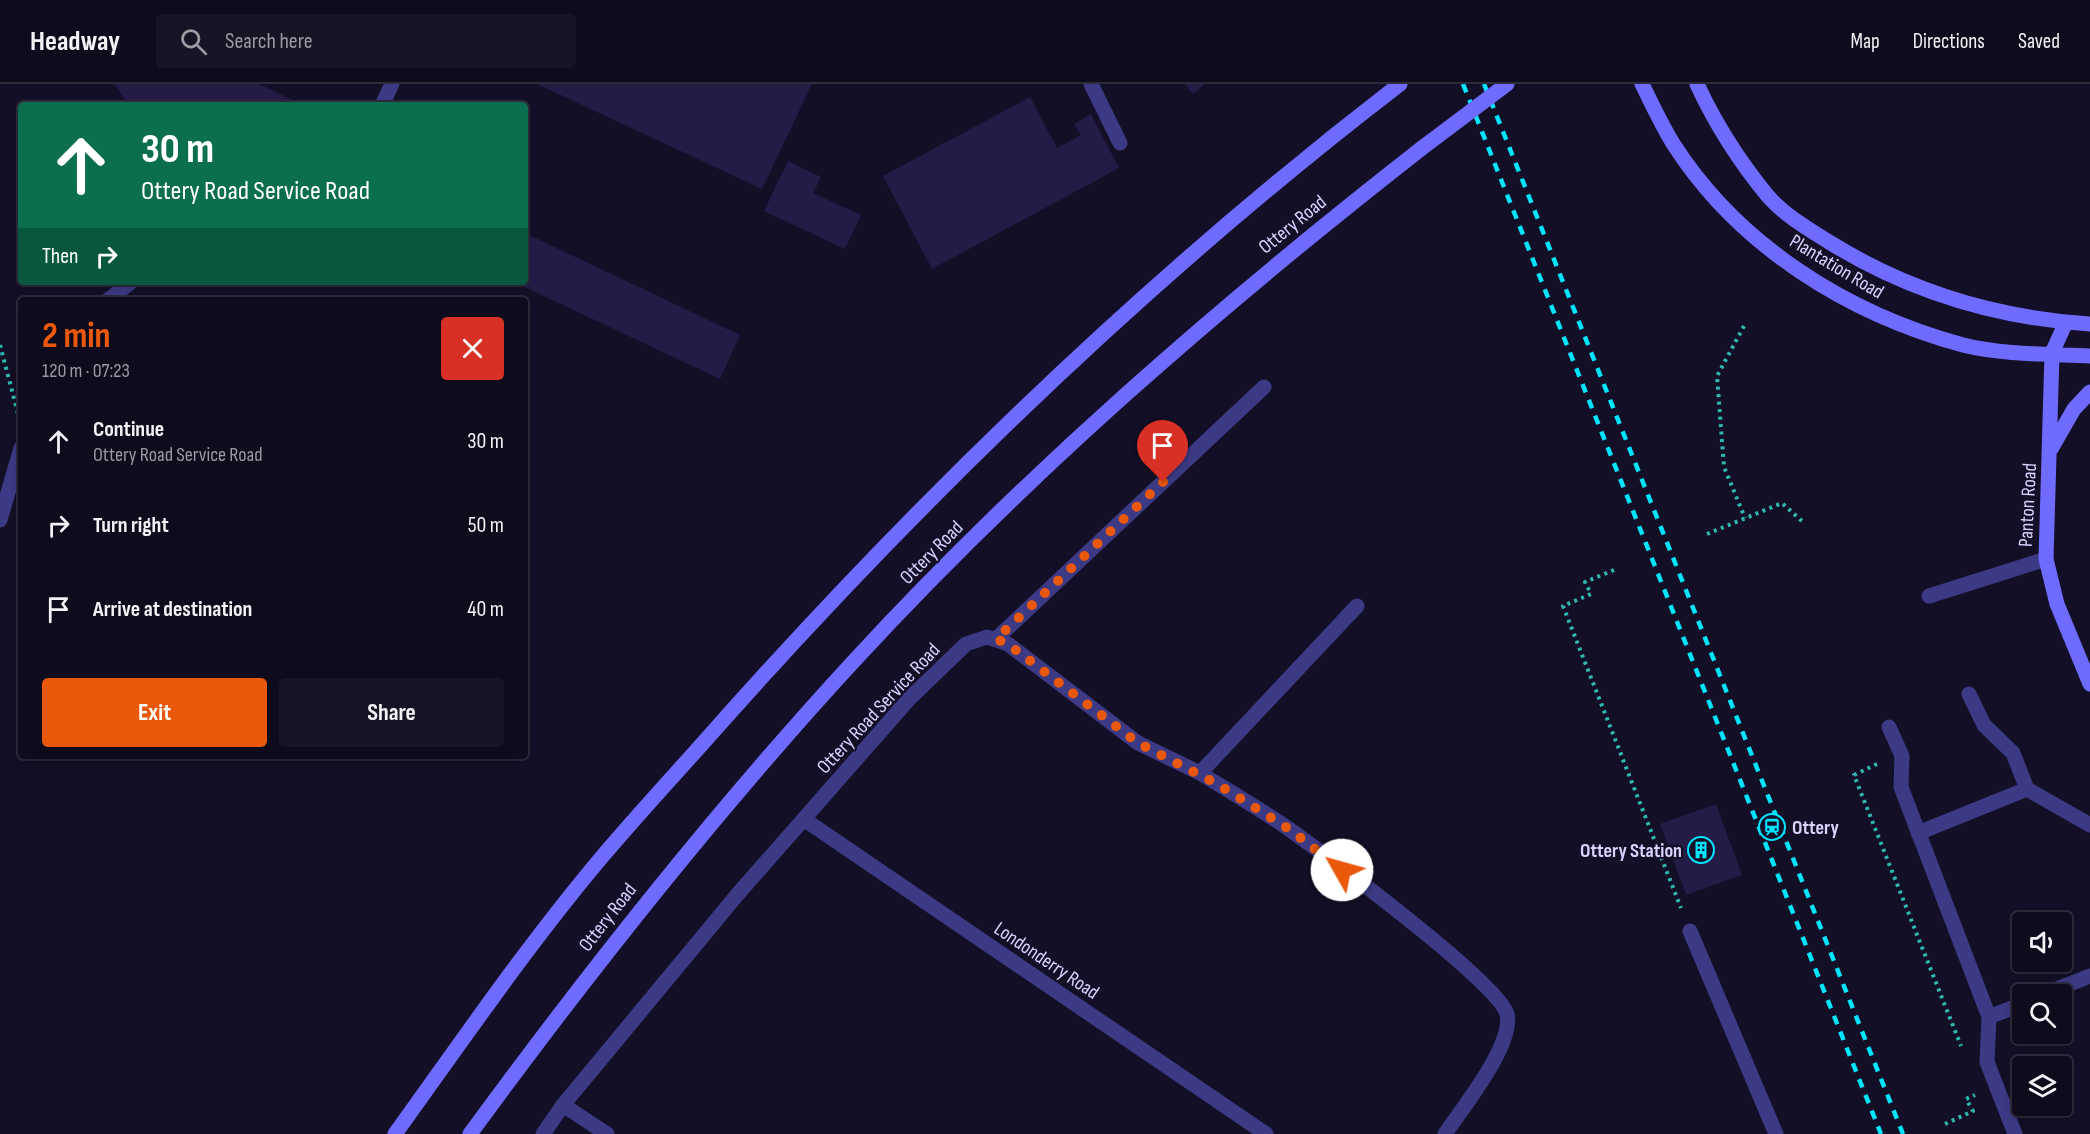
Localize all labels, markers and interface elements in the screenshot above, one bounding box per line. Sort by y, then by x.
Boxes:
search box [156,14,576,68]
text: Headway [30,25,120,58]
icon: search [177,25,210,58]
text: Search here [225,28,312,55]
text: Map [1850,29,1880,54]
text: Directions [1913,29,1985,54]
text: Saved [2018,29,2060,54]
text: 30 m [141,124,214,175]
icon: ahead [42,126,120,204]
text: Ottery Road Service Road [141,175,370,207]
street label: Ottery Road [1254,190,1331,259]
street label: Plantation Road [1785,229,1888,304]
icon: right [90,240,123,273]
text: Then [42,243,78,270]
text: 2 min [42,315,111,358]
button: close [441,317,504,380]
text: 120 m · 07:23 [42,359,130,383]
text: Continue [93,416,164,443]
pin [1137,420,1188,482]
icon: ahead [42,425,75,458]
text: 30 m [467,428,504,455]
icon: arrive [1146,429,1179,462]
text: Ottery Road Service Road [93,443,263,467]
street label: Panton Road [2014,463,2042,548]
icon: right [42,509,75,542]
text: Turn right [93,512,169,539]
text: 50 m [468,512,504,539]
street label: Ottery Road [895,516,968,589]
icon: arrive [42,593,75,626]
text: Arrive at destination [93,596,252,623]
text: 40 m [467,596,504,623]
street label: Ottery Road Service Road [812,638,945,779]
button: Exit [42,678,267,747]
button: Share [279,678,504,747]
station icon: Ottery [1757,812,1787,842]
place label: Ottery [1792,816,1839,840]
building icon: Ottery Station [1686,835,1716,865]
position arrow [1310,838,1374,902]
place label: Ottery Station [1580,839,1682,863]
street label: Ottery Road [574,879,642,957]
map controls [2012,912,2072,1116]
button: sound [2012,912,2072,972]
street label: Londonderry Road [989,917,1104,1005]
button: search [2012,984,2072,1044]
button: layers [2012,1056,2072,1116]

